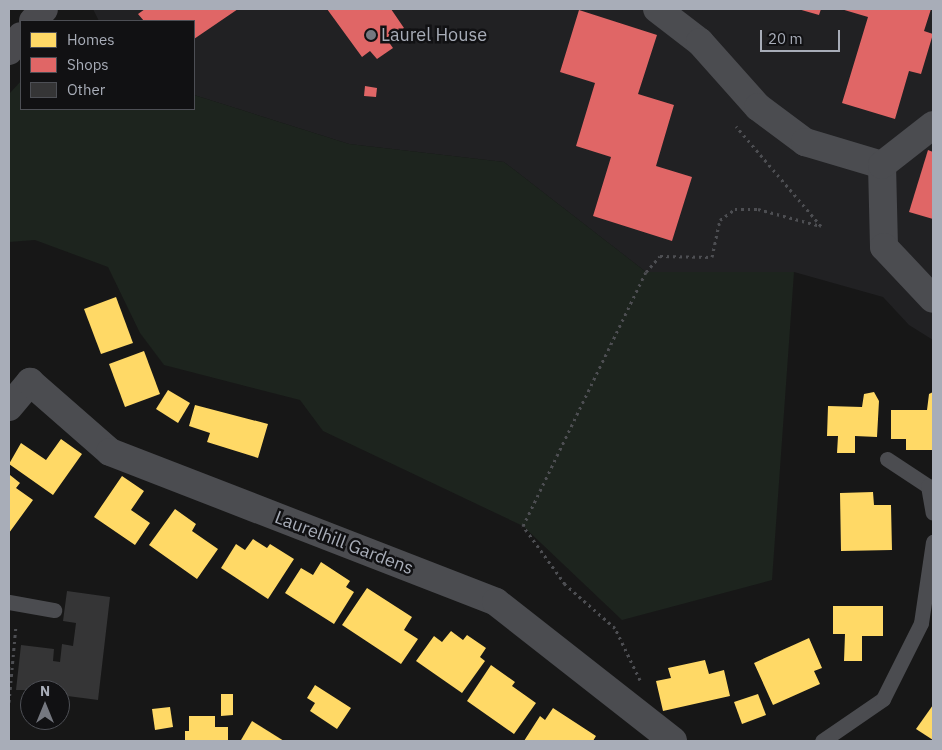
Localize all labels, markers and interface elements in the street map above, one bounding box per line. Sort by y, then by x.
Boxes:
legend [20,20,195,110]
scale bar [762,20,842,52]
place label: Laurel House [381,24,487,46]
marker: Laurel House [365,29,377,41]
text: 20 m [768,29,803,48]
text: Homes [67,30,115,49]
text: Shops [67,55,109,74]
text: Other [67,80,105,99]
street label: Laurelhill Gardens [272,507,416,579]
north arrow [20,680,70,730]
text: N [40,682,50,700]

